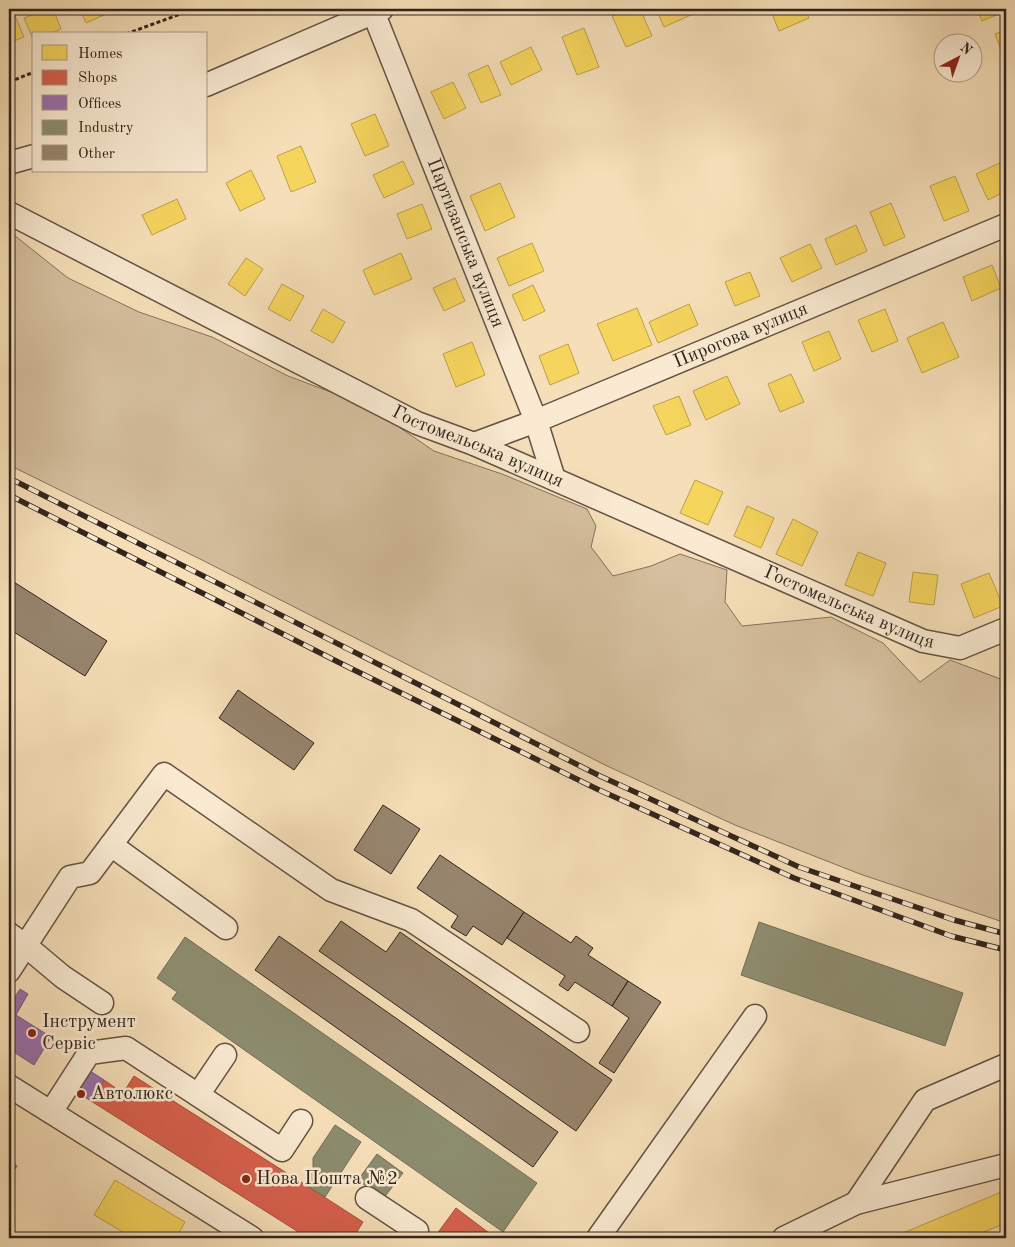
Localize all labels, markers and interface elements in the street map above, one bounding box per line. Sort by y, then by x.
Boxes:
legend [32,32,208,172]
north arrow [932,32,982,82]
text: N [957,40,975,58]
text: Homes [78,47,123,62]
text: Shops [78,71,117,86]
text: Offices [78,97,121,112]
text: Industry [78,121,134,136]
text: Other [78,147,115,162]
street label: Партизанська вулиця [423,156,507,330]
street label: Пирогова вулиця [671,299,811,372]
street label: Гостомельська вулиця [389,402,566,491]
street label: Гостомельська вулиця [761,563,936,652]
place label: Інструмент Сервіс [42,1013,136,1054]
marker: Інструмент Сервіс [26,1027,38,1039]
place label: Автолюкс [91,1085,173,1104]
marker: Автолюкс [75,1088,87,1100]
place label: Нова Пошта №2 [256,1170,398,1189]
marker: Нова Пошта №2 [240,1173,252,1185]

